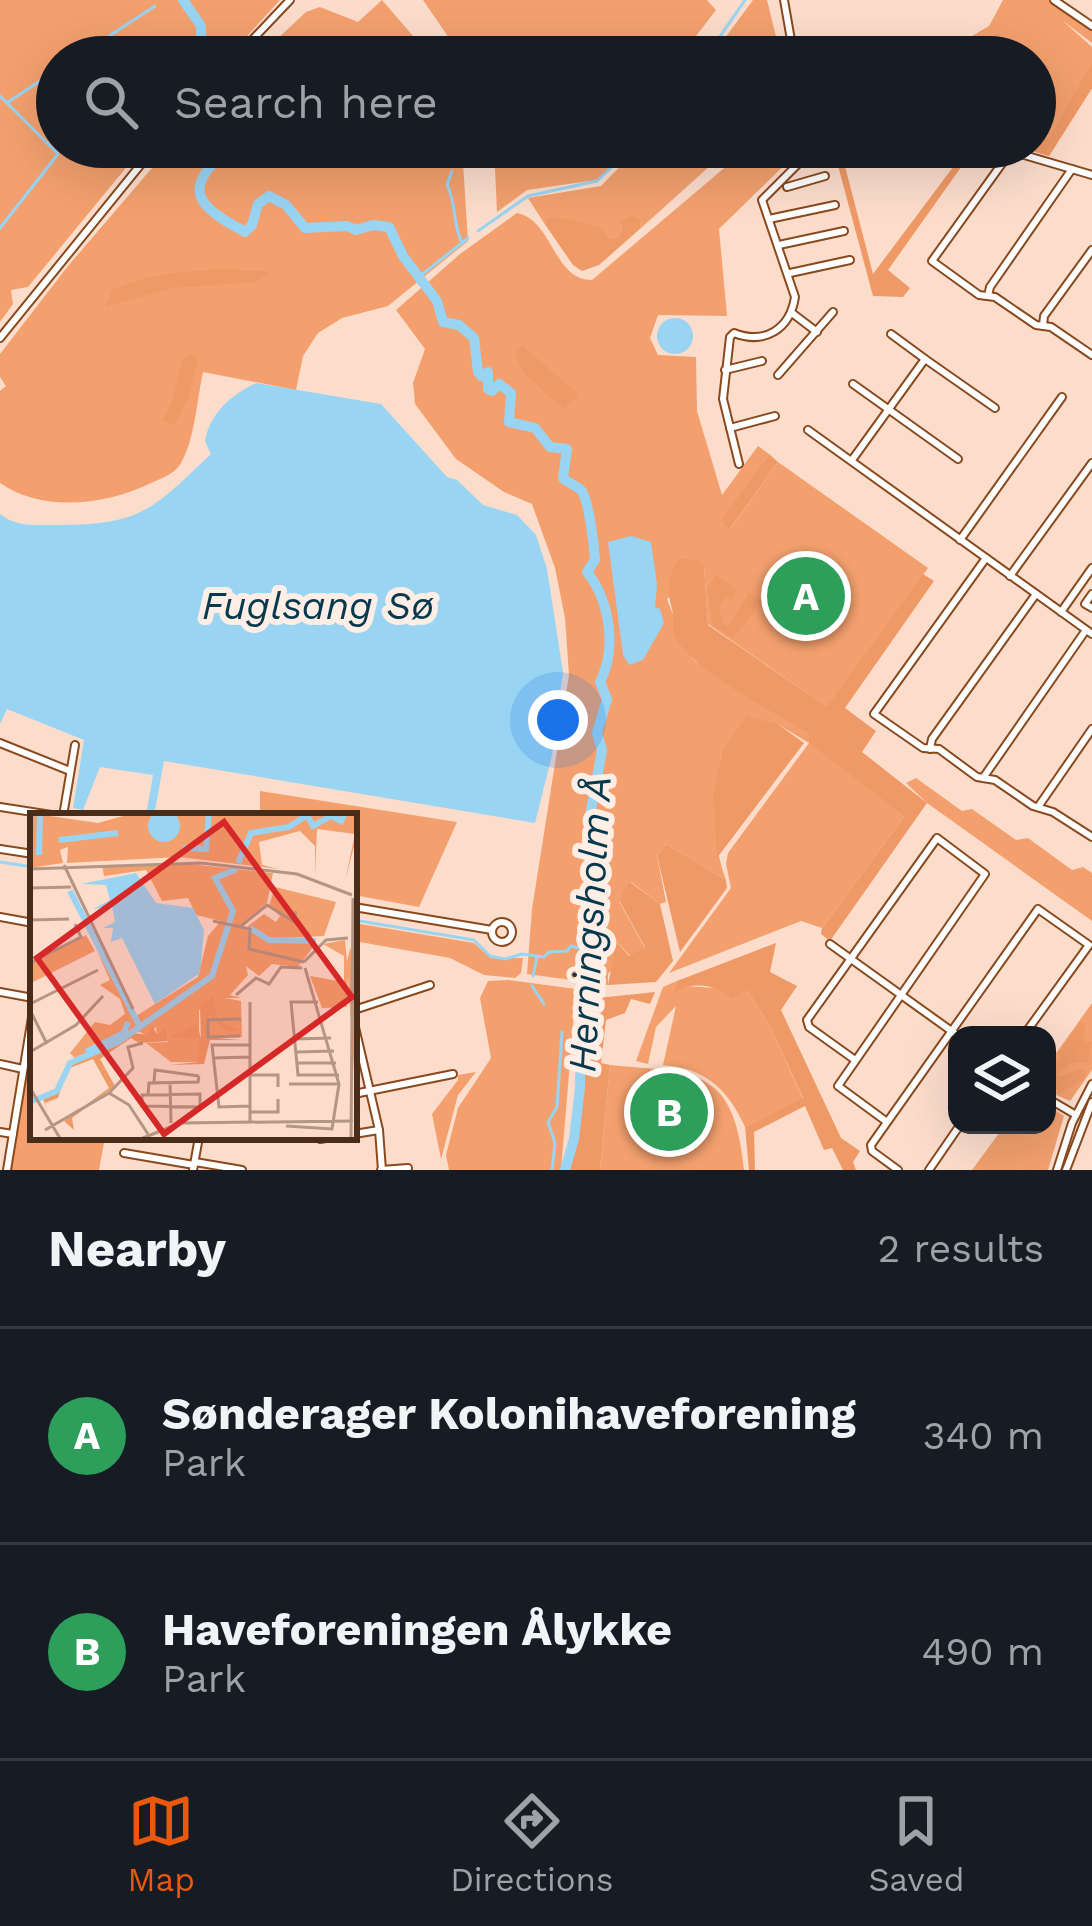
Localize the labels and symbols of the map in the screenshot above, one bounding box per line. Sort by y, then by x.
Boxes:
pin: A [767,551,845,641]
water label: Fuglsang Sø [202,583,434,628]
your location [528,690,588,750]
water label: Herningsholm Å [559,774,620,1074]
inset map [30,813,357,1140]
pin: B [630,1067,708,1157]

